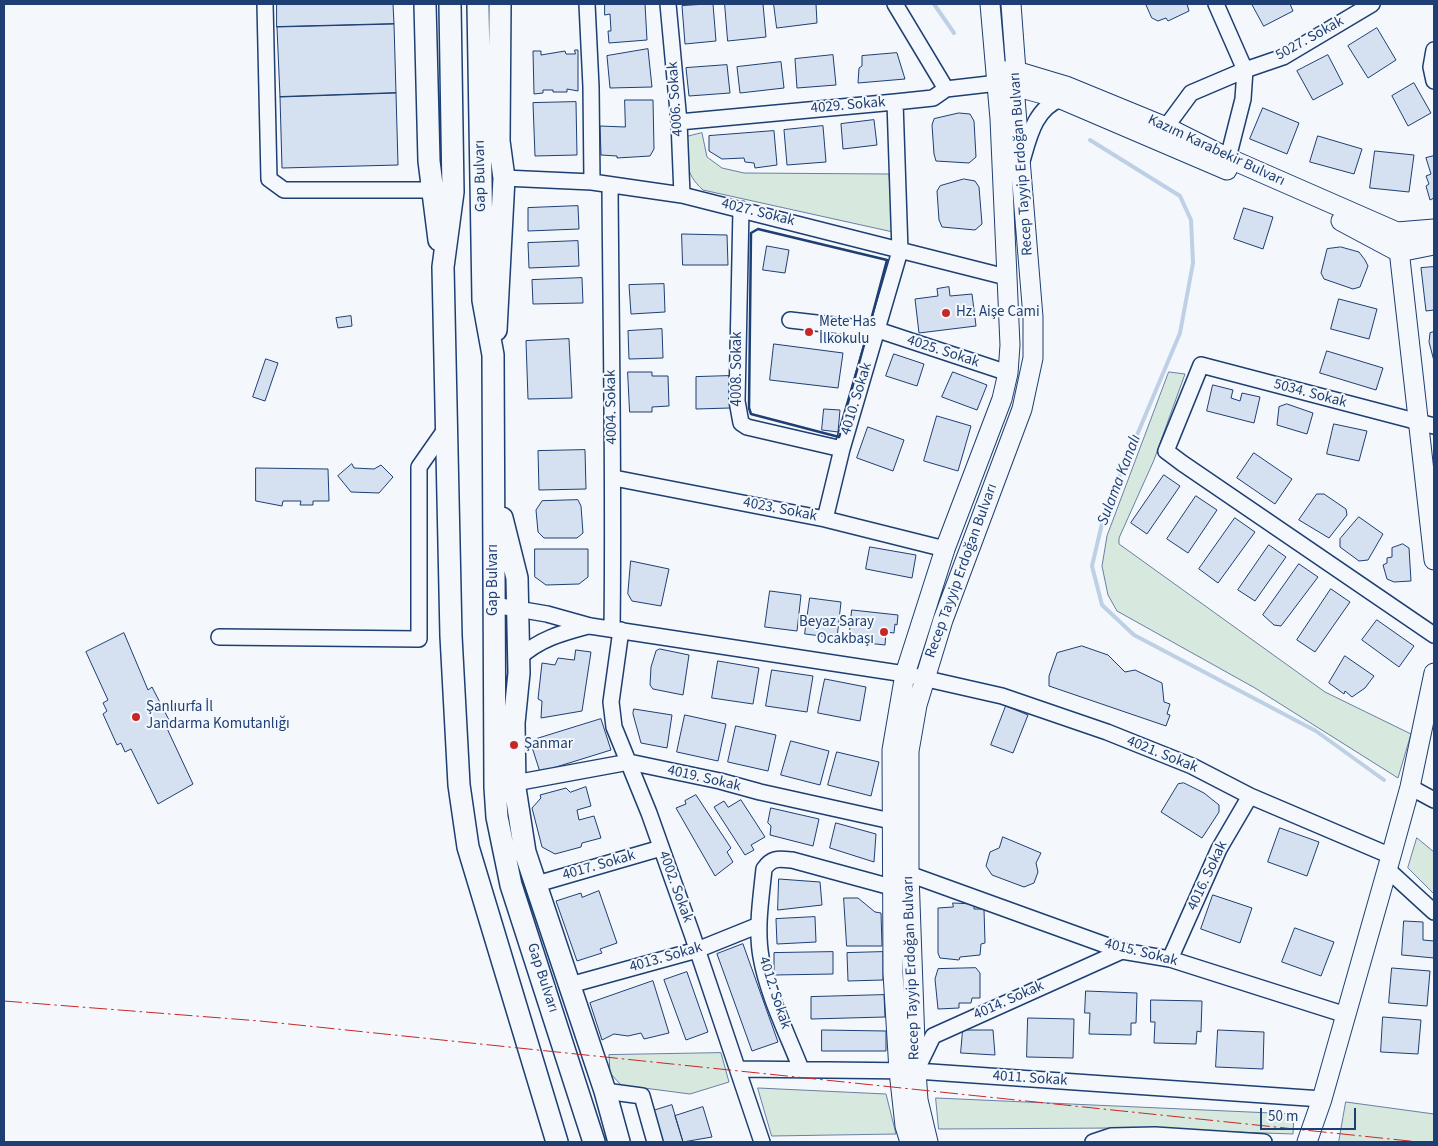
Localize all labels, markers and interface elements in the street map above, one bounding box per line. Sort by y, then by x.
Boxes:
street label: 5027. Sokak [1273,13,1347,65]
street label: 4006. Sokak [664,61,688,137]
street label: Recep Tayyip Erdoğan Bulvarı [1007,72,1037,256]
street label: 4029. Sokak [810,94,886,118]
street label: Kazım Karabekir Bulvarı [1144,111,1288,191]
street label: Gap Bulvarı [471,140,491,212]
street label: 4027. Sokak [719,195,797,231]
place label: Hz. Aişe Cami [956,304,1040,322]
marker: Hz. Aişe Cami [940,307,952,319]
place label: Mete Has İlkokulu [819,314,876,349]
marker: Mete Has İlkokulu [803,326,815,338]
street label: 4008. Sokak [729,332,747,406]
street label: 4025. Sokak [905,332,981,372]
street label: 4010. Sokak [837,361,877,437]
street label: 4004. Sokak [602,369,622,445]
street label: 5034. Sokak [1271,376,1349,412]
water label: Sulama Kanalı [1094,432,1146,528]
street label: Recep Tayyip Erdoğan Bulvarı [922,481,1002,661]
street label: 4023. Sokak [741,494,819,526]
street label: Gap Bulvarı [485,544,503,616]
place label: Beyaz Saray Ocakbaşı [799,614,874,649]
marker: Beyaz Saray Ocakbaşı [878,626,890,638]
place label: Şanlıurfa İl Jandarma Komutanlığı [146,699,290,734]
marker: Şanlıurfa İl Jandarma Komutanlığı [130,711,142,723]
street label: 4021. Sokak [1124,733,1200,777]
place label: Şanmar [524,736,573,754]
marker: Şanmar [508,739,520,751]
street label: 4019. Sokak [665,762,743,796]
street label: 4016. Sokak [1184,838,1232,914]
street label: 4017. Sokak [560,847,638,885]
street label: 4002. Sokak [654,849,696,925]
street label: Recep Tayyip Erdoğan Bulvarı [900,876,924,1060]
street label: 4015. Sokak [1102,935,1180,971]
street label: 4013. Sokak [627,939,705,977]
street label: Gap Bulvarı [522,941,562,1015]
street label: 4012. Sokak [754,955,794,1031]
street label: 4014. Sokak [971,978,1047,1024]
street label: 4011. Sokak [992,1067,1068,1091]
scale bar [1263,1098,1359,1130]
text: 50 m [1268,1106,1298,1127]

